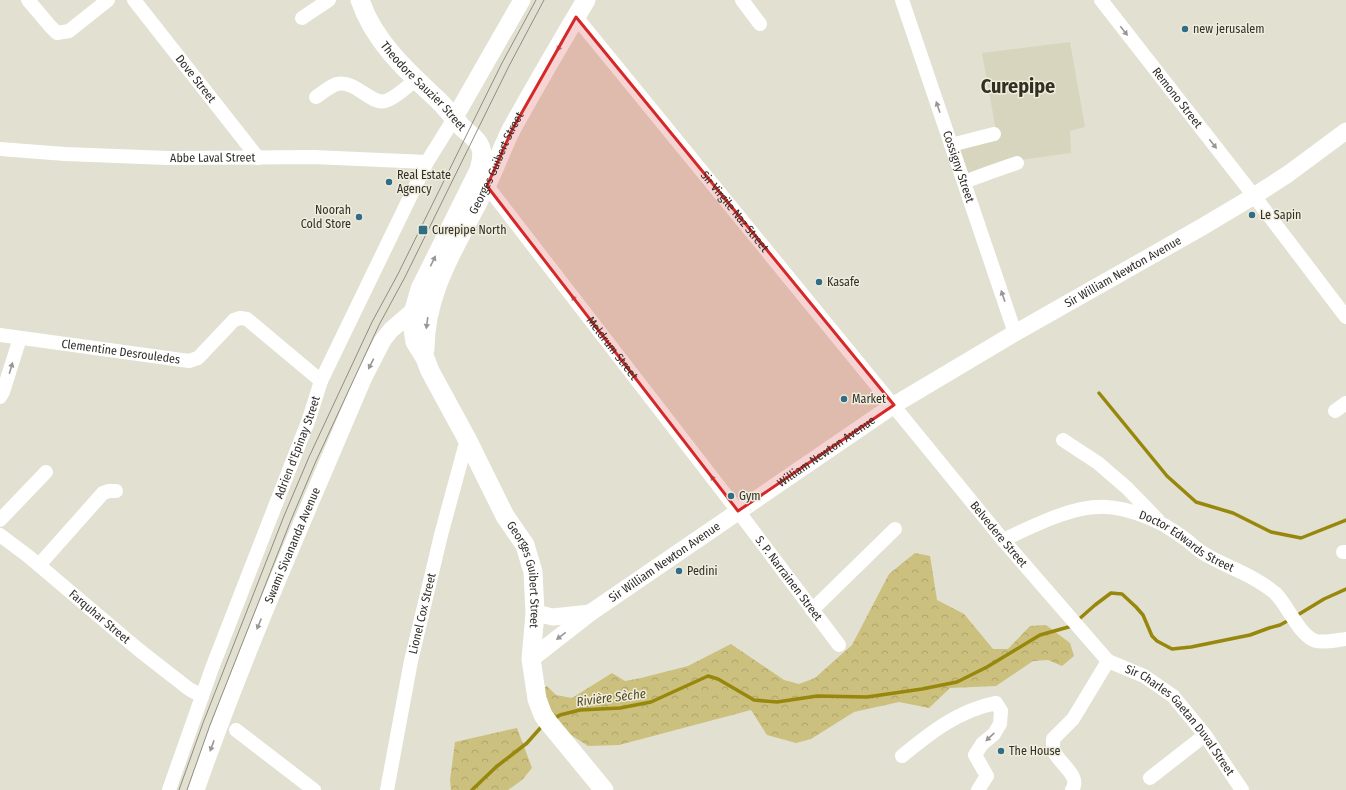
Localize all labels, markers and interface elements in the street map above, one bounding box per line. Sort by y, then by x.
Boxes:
place label: new jerusalem [1193,22,1264,36]
marker: new jerusalem [1180,24,1190,34]
one-way arrow [1120,25,1129,36]
street label: Theodore Sauzier Street [378,39,469,134]
one-way arrow [556,40,563,52]
street label: Dove Street [173,52,219,105]
street label: Remono Street [1149,65,1205,131]
district label: Curepipe [981,74,1055,98]
one-way arrow [935,100,941,112]
street label: Georges Guibert Street [466,109,527,217]
street label: Cossigny Street [940,129,977,204]
one-way arrow [1209,139,1218,150]
street label: Abbe Laval Street [170,150,255,165]
place label: Real Estate Agency [397,168,451,196]
street label: Sir Virgile Naz Street [698,168,772,255]
marker: Real Estate Agency [384,177,394,187]
place label: Noorah Cold Store [301,203,351,231]
place label: Le Sapin [1260,208,1301,222]
marker: Le Sapin [1247,210,1257,220]
marker: Noorah Cold Store [354,212,364,222]
place label: Curepipe North [432,223,507,237]
marker: Curepipe North [417,224,429,236]
street label: Sir William Newton Avenue [1062,233,1184,310]
one-way arrow [430,255,436,267]
place label: Kasafe [827,275,860,289]
marker: Kasafe [814,277,824,287]
one-way arrow [999,290,1005,302]
one-way arrow [570,295,579,306]
street label: Meldrum Street [583,314,641,383]
one-way arrow [424,317,430,329]
street label: Clementine Desrouledes [61,337,181,367]
one-way arrow [368,358,374,369]
one-way arrow [8,362,14,374]
place label: Market [852,392,886,406]
street label: Adrien d'Epinay Street [272,394,323,501]
marker: Market [839,394,849,404]
street label: William Newton Avenue [774,413,878,490]
one-way arrow [710,475,718,486]
street label: Swami Sivananda Avenue [262,485,323,605]
place label: Gym [739,489,760,503]
marker: Gym [726,491,736,501]
street label: Belvedere Street [967,498,1030,570]
street label: Doctor Edwards Street [1137,508,1236,575]
street label: Georges Guibert Street [504,519,542,629]
street label: Sir William Newton Avenue [606,519,723,605]
street label: S. P. Narrainen Street [752,533,825,624]
place label: Pedini [687,564,718,578]
marker: Pedini [674,566,684,576]
street label: Lionel Cox Street [406,572,439,655]
street label: Farquhar Street [66,587,133,647]
one-way arrow [255,619,261,631]
one-way arrow [555,632,566,641]
street label: Sir Charles Gaetan Duval Street [1123,662,1237,778]
water label: Rivière Sèche [576,686,647,709]
one-way arrow [985,732,995,742]
one-way arrow [209,740,215,752]
place label: The House [1009,744,1061,758]
marker: The House [996,746,1006,756]

